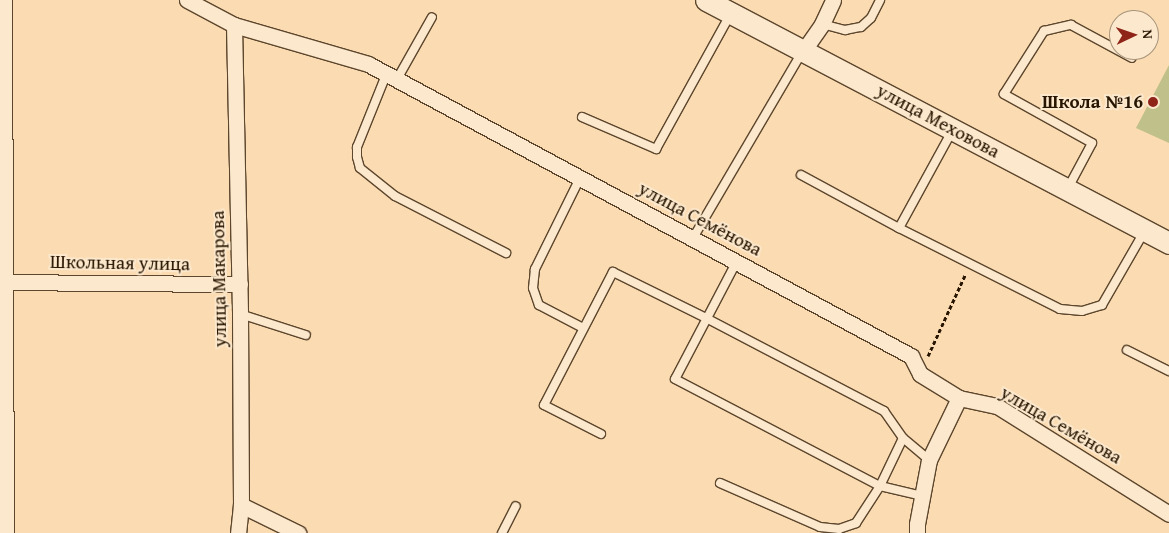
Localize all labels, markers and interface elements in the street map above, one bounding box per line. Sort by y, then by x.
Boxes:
north arrow [1109,10,1159,60]
text: N [1138,29,1158,39]
street label: улица Меховова [873,79,1003,163]
place label: Школа №16 [1042,91,1143,113]
marker: Школа №16 [1147,96,1159,108]
street label: улица Семёнова [635,177,765,261]
street label: улица Макарова [206,210,232,348]
street label: Школьная улица [50,250,190,276]
street label: улица Семёнова [996,381,1126,469]

